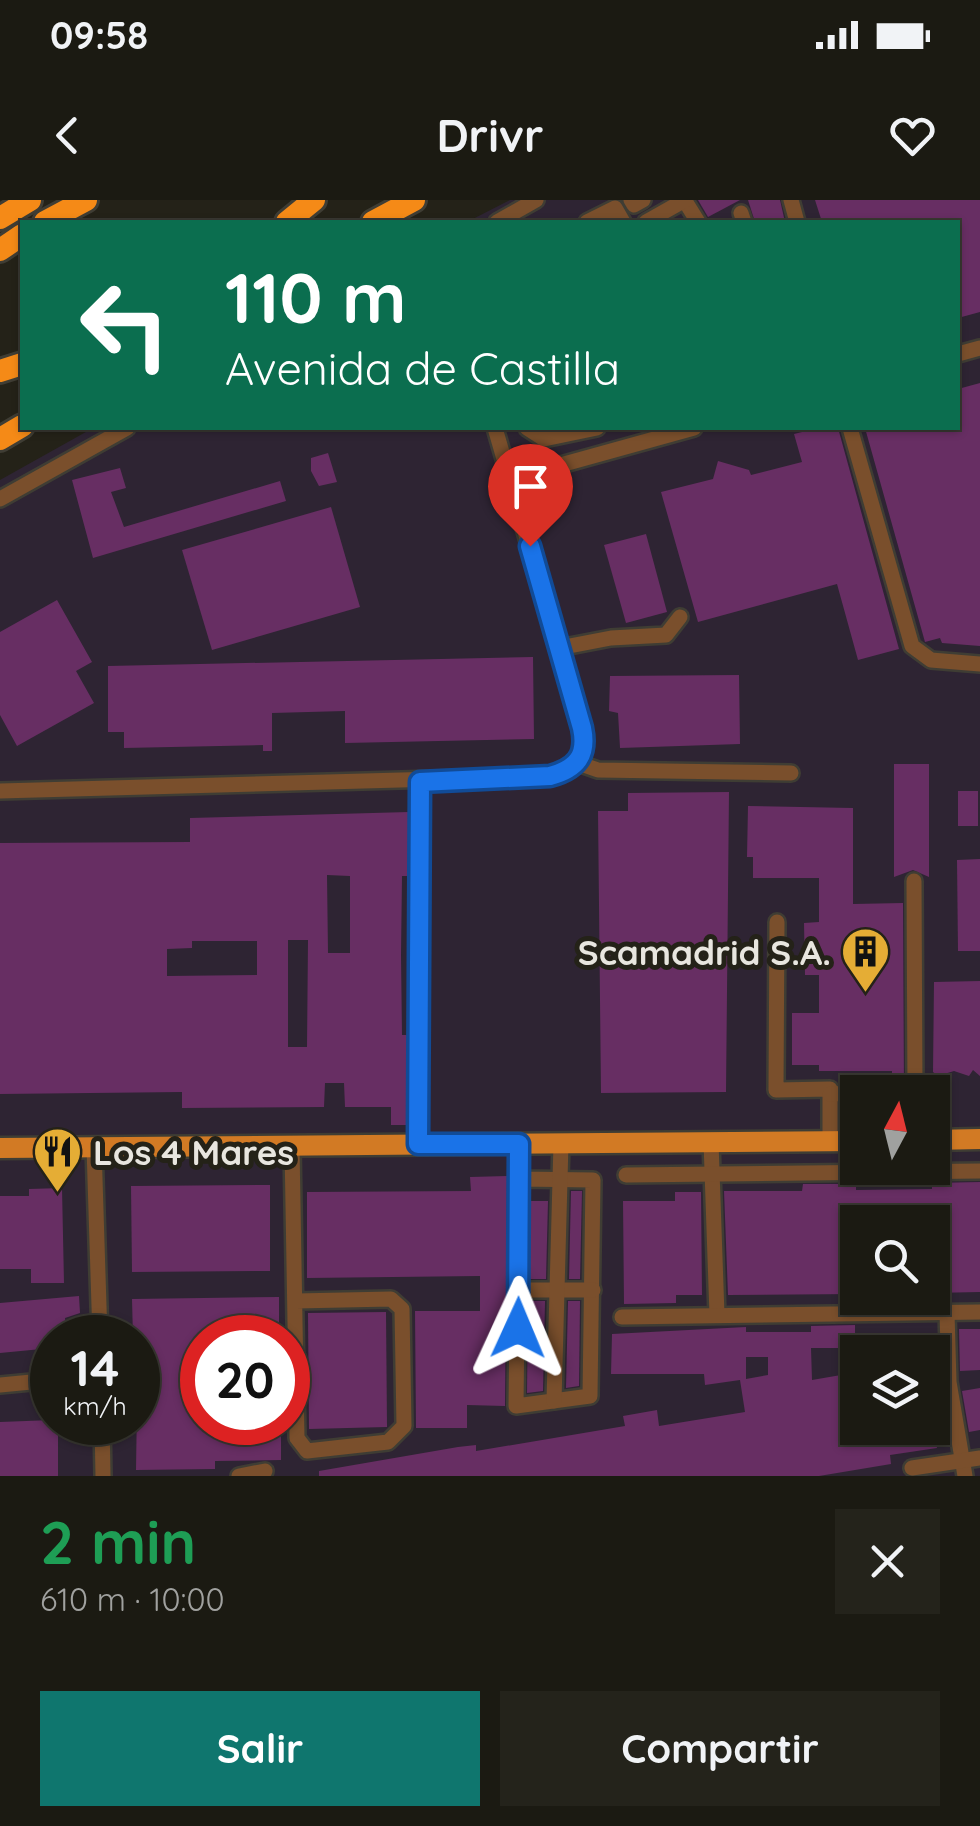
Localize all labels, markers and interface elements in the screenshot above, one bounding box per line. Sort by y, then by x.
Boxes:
text: 09:58 [50,11,148,59]
text: Drivr [436,107,544,163]
icon: back [40,108,95,163]
icon: heart [885,108,940,163]
text: 110 m [225,253,407,341]
icon: left [60,260,190,390]
text: Avenida de Castilla [225,340,620,396]
pin [488,444,573,547]
icon: arrive [503,459,558,514]
building icon: Scamadrid S.A. [840,926,892,994]
place label: Scamadrid S.A. [578,930,831,974]
north arrow [840,1075,950,1185]
map controls [840,1075,950,1445]
restaurant icon: Los 4 Mares [32,1126,84,1194]
place label: Los 4 Mares [93,1130,294,1174]
button: search [840,1205,950,1315]
position arrow [466,1276,570,1380]
speed limit sign: 20 [180,1315,310,1445]
button: layers [840,1335,950,1445]
text: 14 [71,1336,119,1399]
text: km/h [63,1390,127,1421]
text: 2 min [40,1504,196,1579]
button: close [835,1509,940,1614]
text: 610 m · 10:00 [40,1579,225,1619]
button: Salir [40,1691,480,1806]
button: Compartir [500,1691,940,1806]

